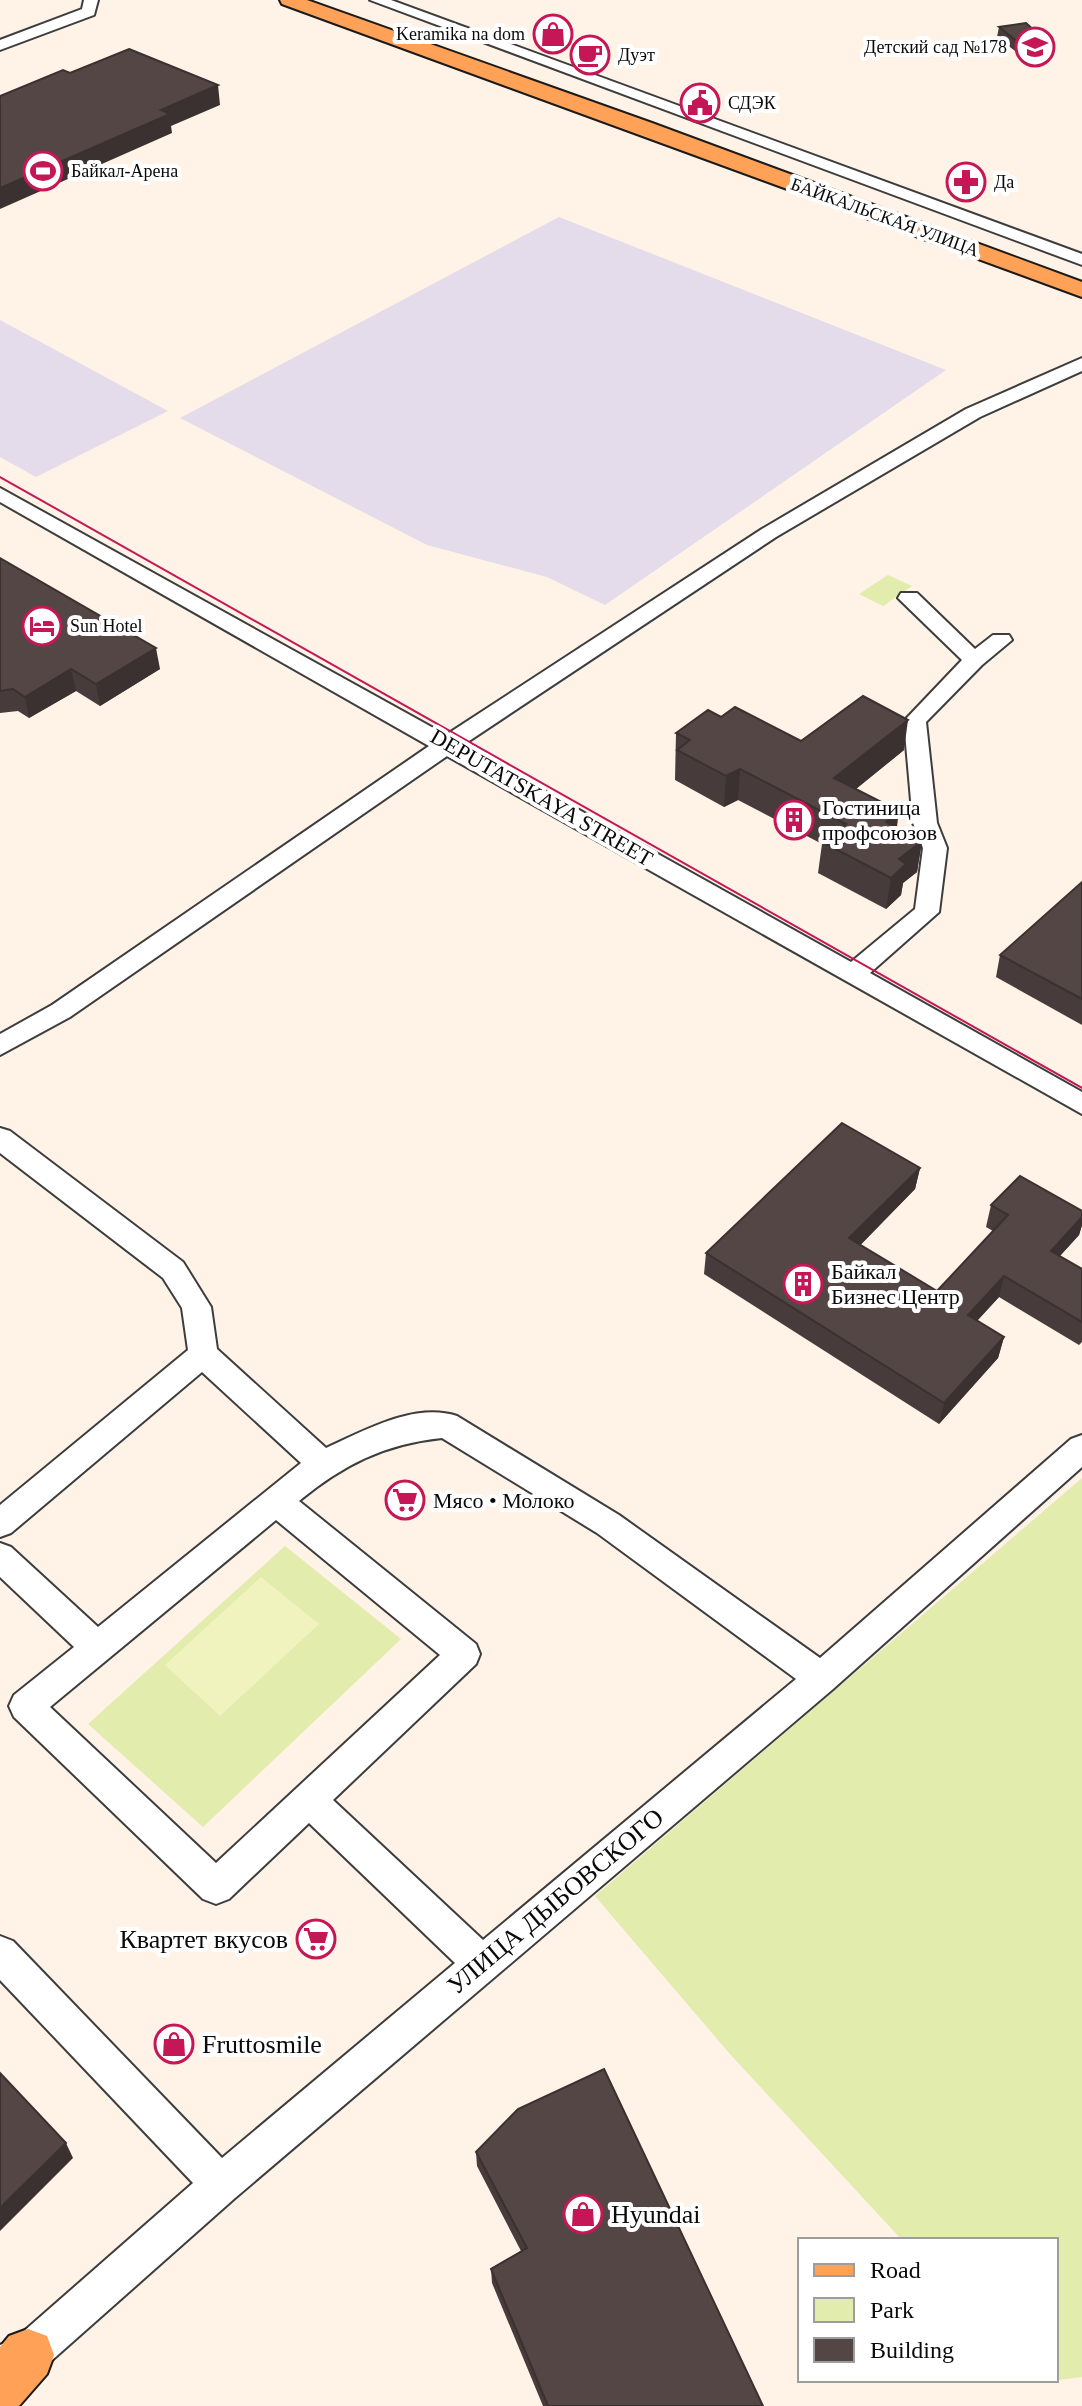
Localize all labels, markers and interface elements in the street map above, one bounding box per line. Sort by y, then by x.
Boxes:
shop icon: Keramika na dom [532,13,574,55]
place label: Keramika na dom [396,24,525,44]
school or university icon: Детский сад №178 [1014,26,1056,68]
cafe icon: Дуэт [569,34,611,76]
place label: Детский сад №178 [864,37,1007,57]
place label: Дуэт [618,45,655,65]
public building icon: СДЭК [679,82,721,124]
place label: СДЭК [728,93,777,113]
sports icon: Байкал-Арена [22,150,64,192]
place label: Байкал-Арена [71,161,178,181]
pharmacy icon: Да [945,161,987,203]
place label: Да [994,172,1014,192]
street label: БАЙКАЛЬСКАЯ УЛИЦА [788,174,982,260]
hotel icon: Sun Hotel [21,605,63,647]
place label: Sun Hotel [70,616,143,636]
street label: DEPUTATSKAYA STREET [426,724,658,872]
place label: Гостиница профсоюзов [822,795,937,845]
building icon: Гостиница профсоюзов [773,799,815,841]
place label: Байкал Бизнес Центр [831,1259,960,1309]
building icon: Байкал Бизнес Центр [782,1263,824,1305]
supermarket icon: Мясо • Молоко [384,1479,426,1521]
place label: Мясо • Молоко [433,1488,574,1513]
street label: УЛИЦА ДЫБОВСКОГО [441,1802,669,2000]
supermarket icon: Квартет вкусов [295,1918,337,1960]
place label: Квартет вкусов [119,1925,288,1954]
shop icon: Fruttosmile [153,2023,195,2065]
place label: Fruttosmile [202,2030,322,2059]
shop icon: Hyundai [562,2193,604,2235]
place label: Hyundai [611,2200,701,2229]
legend [798,2238,1058,2382]
text: Road [870,2257,921,2283]
text: Park [870,2297,914,2323]
text: Building [870,2337,954,2363]

